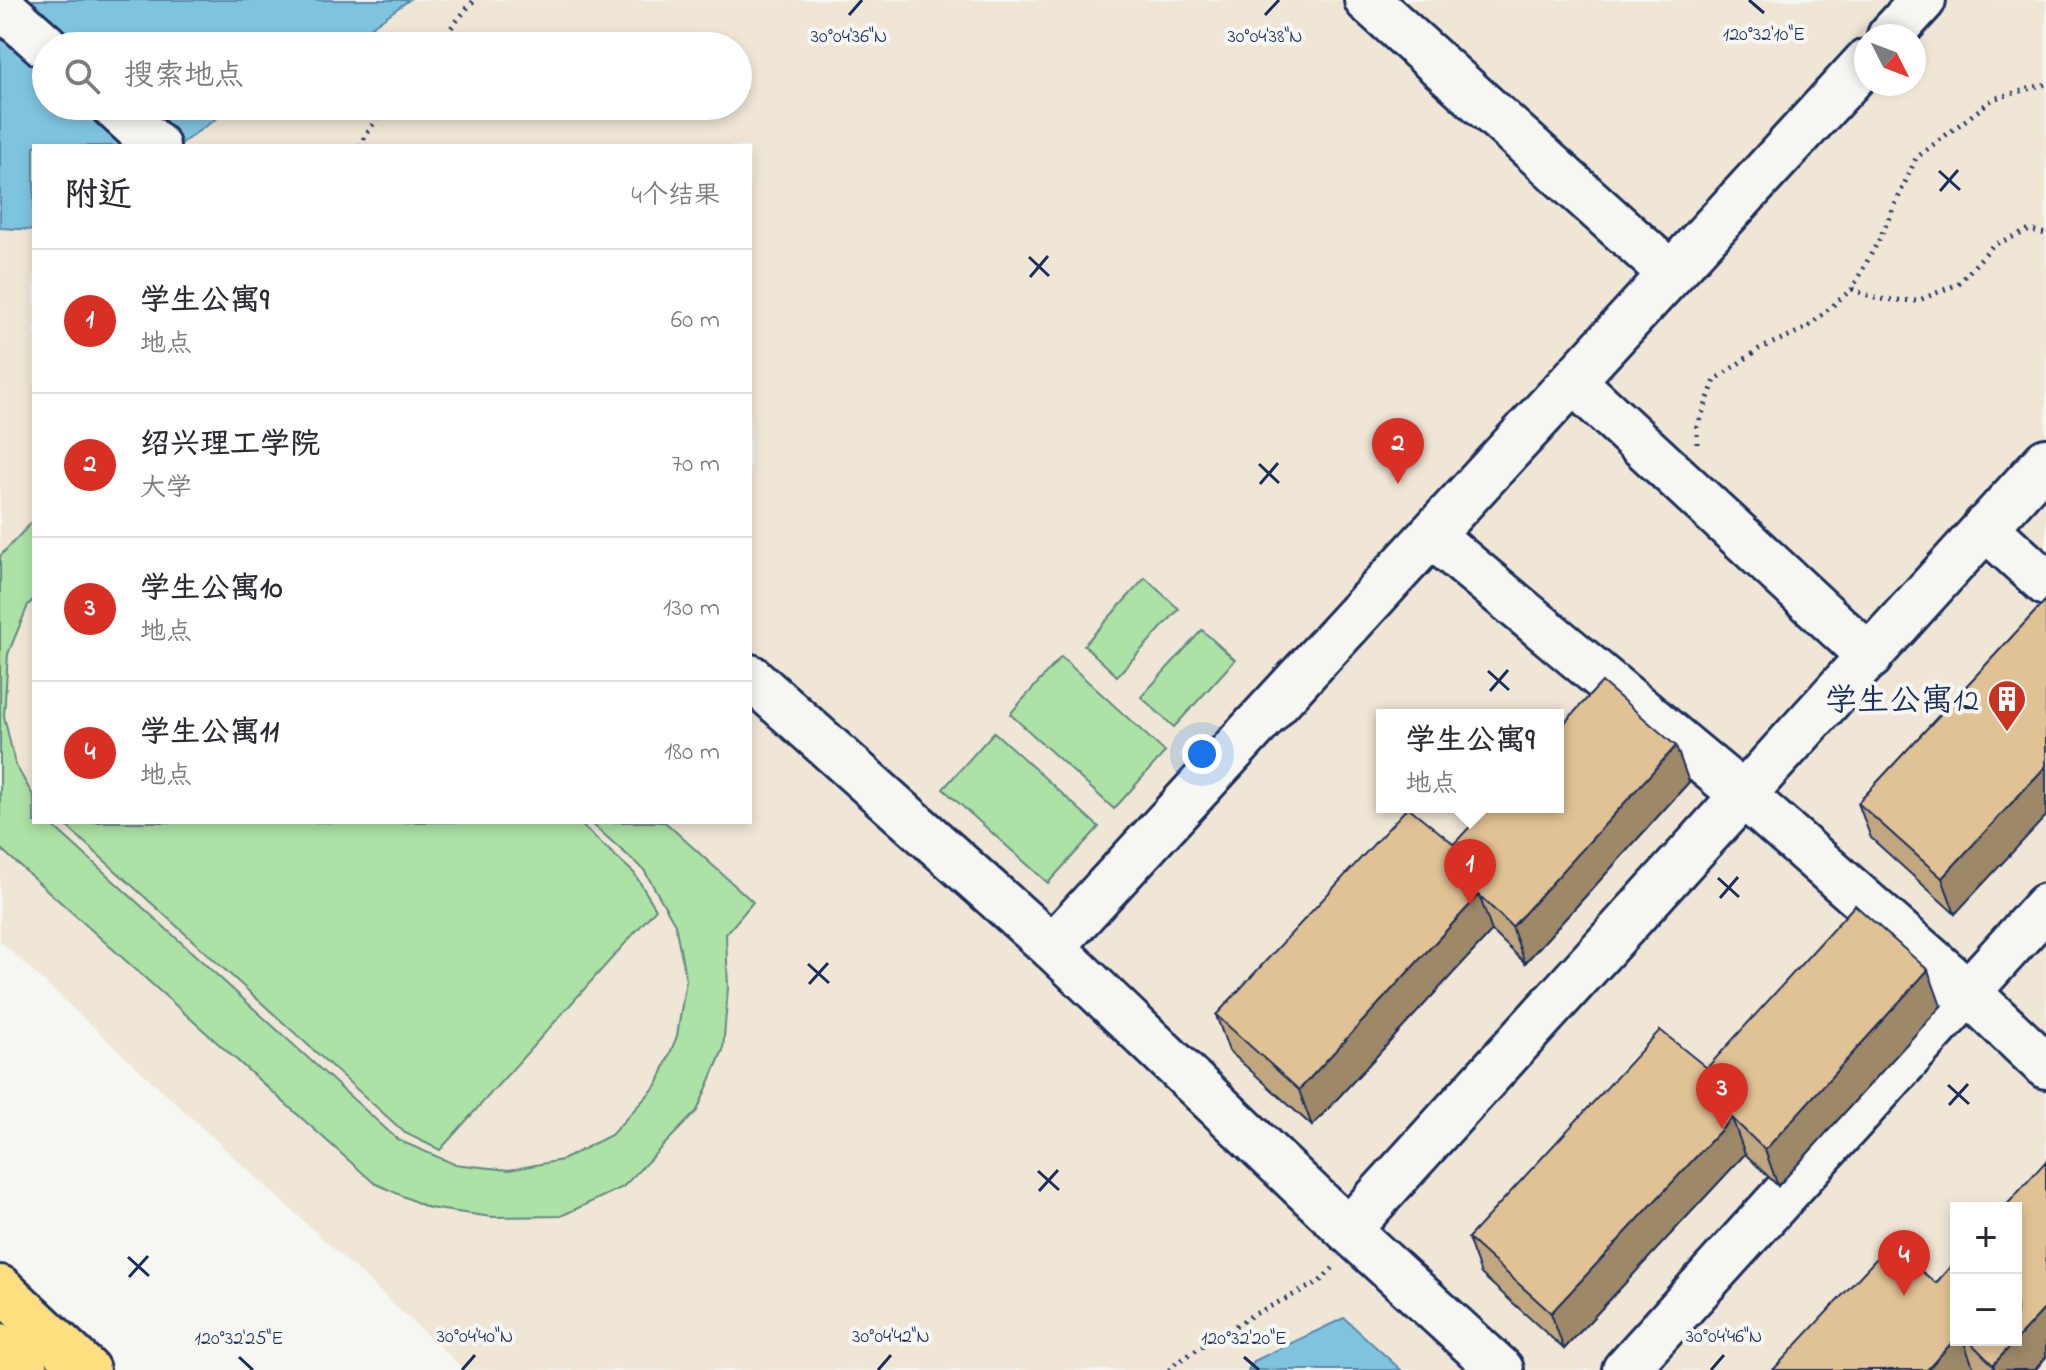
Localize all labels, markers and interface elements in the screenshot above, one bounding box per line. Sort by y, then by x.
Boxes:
text: 120°32'10"E [1723,21,1805,50]
text: 30°04'36"N [811,23,887,52]
text: 30°04'38"N [1227,23,1303,52]
north arrow [1854,24,1926,96]
search box [32,32,752,120]
icon: search [60,54,104,98]
text: 搜索地点 [124,55,244,99]
text: 附近 [64,172,132,222]
text: 4个结果 [631,178,720,216]
text: 学生公寓9 [140,280,269,324]
text: 1 [86,302,94,340]
text: 60 m [671,302,720,340]
text: 地点 [140,326,192,364]
pin: 2 [1372,418,1424,484]
text: 绍兴理工学院 [140,424,320,468]
text: 2 [84,446,96,484]
text: 70 m [671,446,720,484]
text: 大学 [140,470,192,508]
text: 学生公寓10 [140,568,283,612]
text: 3 [85,590,95,628]
text: 130 m [663,590,720,628]
text: 地点 [140,614,192,652]
building icon: 学生公寓12 [1986,678,2028,733]
place label: 学生公寓12 [1825,679,1979,726]
popup [1376,709,1564,813]
text: 学生公寓11 [140,712,279,756]
text: 学生公寓9 [1405,720,1535,764]
text: 4 [85,734,95,772]
text: 180 m [664,734,720,772]
your location [1182,734,1222,774]
text: 地点 [140,758,192,796]
text: 地点 [1405,766,1458,804]
pin: 1 [1444,839,1496,905]
pin: 3 [1696,1063,1748,1129]
map controls [1950,1202,2022,1346]
button: + [1950,1202,2022,1274]
pin: 4 [1878,1230,1930,1296]
button: − [1950,1274,2022,1346]
text: 30°04'40"N [437,1323,513,1352]
text: 30°04'42"N [852,1323,930,1352]
text: 30°04'46"N [1686,1323,1762,1352]
text: 120°32'25"E [195,1325,283,1354]
text: 120°32'20"E [1201,1325,1287,1354]

